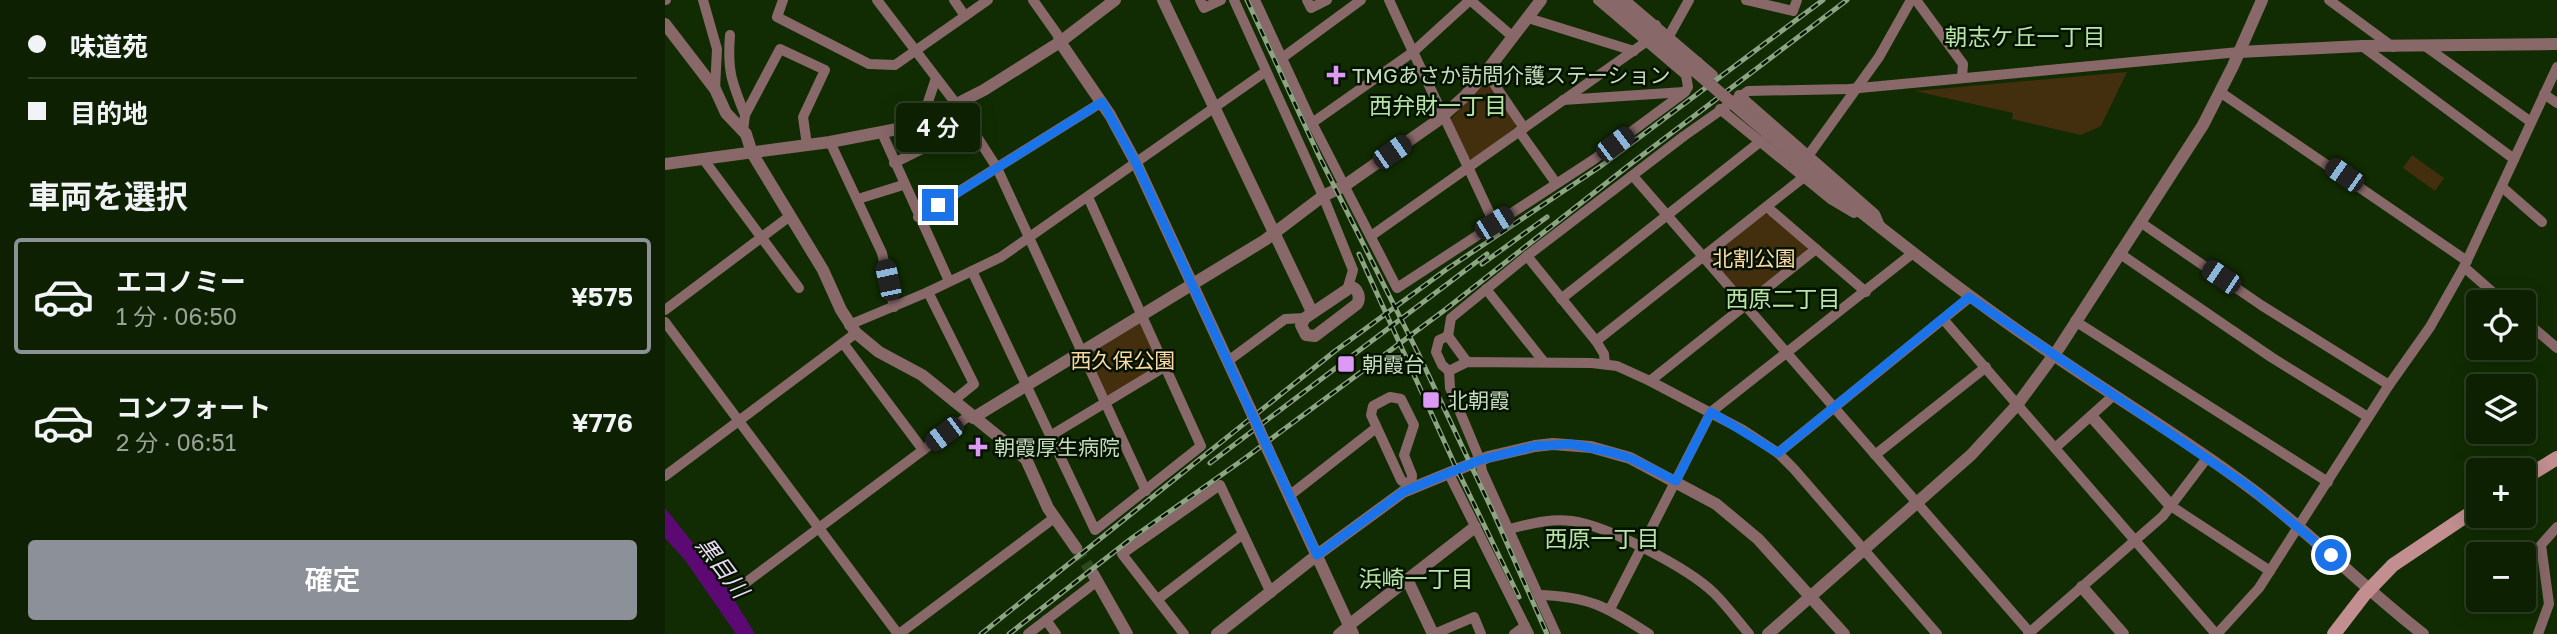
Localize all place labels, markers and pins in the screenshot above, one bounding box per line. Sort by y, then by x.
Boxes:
place label: TMGあさか訪問介護ステーション [1352,62,1670,88]
marker: TMGあさか訪問介護ステーション [1326,65,1346,85]
place label: 朝霞台 [1362,351,1425,377]
marker: 朝霞台 [1336,354,1356,374]
place label: 北朝霞 [1447,387,1510,413]
marker: 北朝霞 [1421,390,1441,410]
place label: 朝霞厚生病院 [994,434,1120,460]
marker: 朝霞厚生病院 [968,437,988,457]

